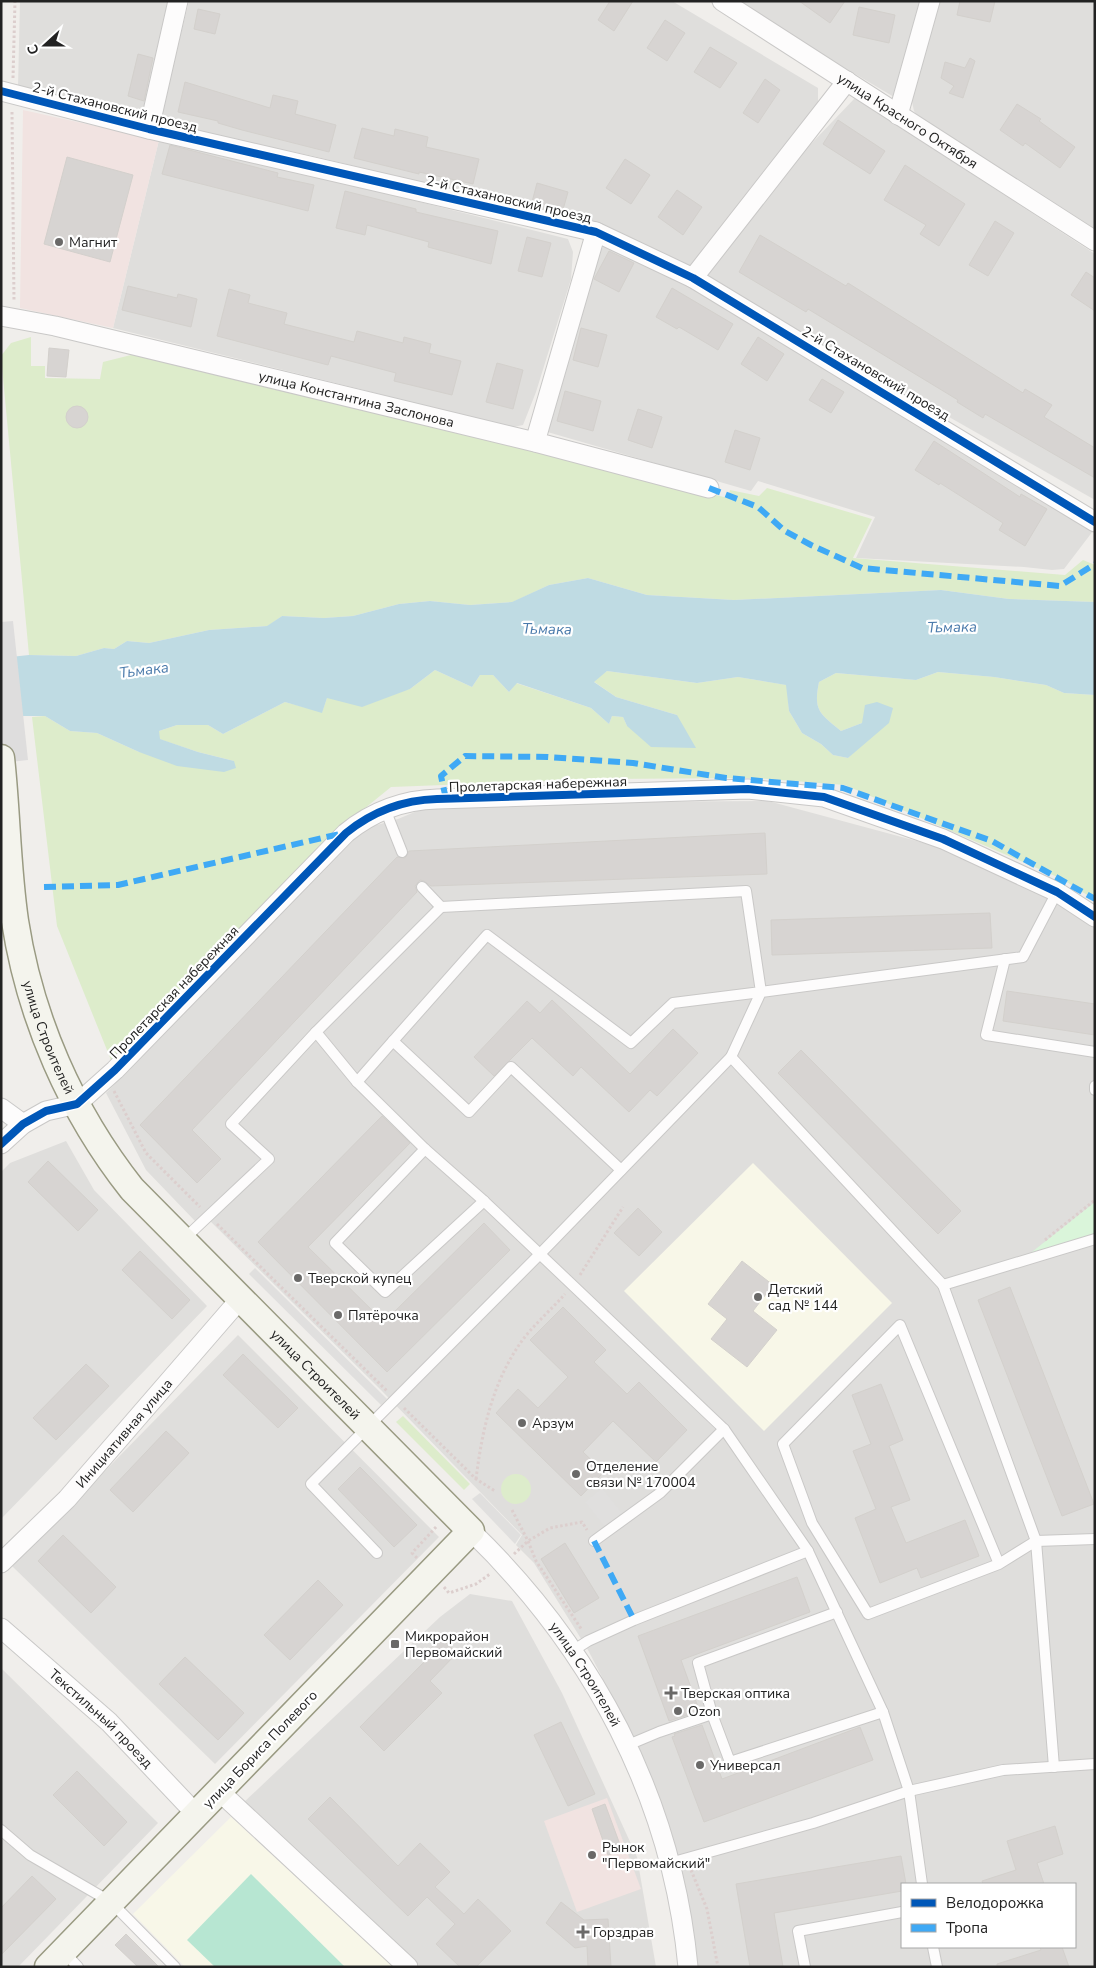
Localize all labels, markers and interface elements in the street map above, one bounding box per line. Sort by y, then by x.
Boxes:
north arrow [20,20,70,70]
text: С [23,41,44,57]
street label: улица Красного Октября [834,69,982,173]
street label: 2-й Стахановский проезд [30,78,199,137]
street label: 2-й Стахановский проезд [424,171,594,228]
place label: Магнит [69,233,118,252]
marker: Магнит [53,236,65,248]
street label: 2-й Стахановский проезд [798,322,953,425]
street label: улица Константина Заслонова [257,367,456,432]
water label: Тьмака [927,617,977,637]
water label: Тьмака [522,619,572,639]
water label: Тьмака [118,657,170,683]
street label: Пролетарская набережная [448,772,628,797]
street label: Пролетарская набережная [106,922,243,1063]
street label: улица Строителей [18,978,79,1098]
place label: Тверской купец [308,1269,411,1288]
marker: Тверской купец [292,1272,304,1284]
place label: Детский сад № 144 [768,1280,838,1315]
marker: Детский сад № 144 [752,1291,764,1303]
place label: Пятёрочка [348,1306,419,1325]
marker: Пятёрочка [332,1309,344,1321]
street label: улица Строителей [266,1325,364,1424]
street label: Инициативная улица [72,1375,177,1492]
place label: Арзум [532,1414,574,1433]
marker: Арзум [516,1417,528,1429]
place label: Отделение связи № 170004 [586,1457,696,1492]
marker: Отделение связи № 170004 [570,1468,582,1480]
street label: улица Строителей [545,1618,625,1730]
place label: Микрорайон Первомайский [405,1627,502,1662]
marker: Микрорайон Первомайский [389,1638,401,1650]
street label: Текстильный проезд [45,1665,157,1773]
place label: Тверская оптика [681,1684,790,1703]
street label: улица Бориса Полевого [199,1686,322,1813]
marker: Тверская оптика [665,1687,677,1699]
place label: Ozon [688,1702,721,1721]
marker: Ozon [672,1705,684,1717]
place label: Универсал [709,1756,780,1775]
marker: Универсал [694,1759,706,1771]
place label: Рынок "Первомайский" [602,1838,710,1873]
marker: Рынок "Первомайский" [586,1849,598,1861]
legend [901,1883,1076,1948]
text: Велодорожка [946,1893,1044,1913]
text: Тропа [946,1918,988,1938]
place label: Горздрав [593,1923,654,1942]
marker: Горздрав [577,1926,589,1938]

